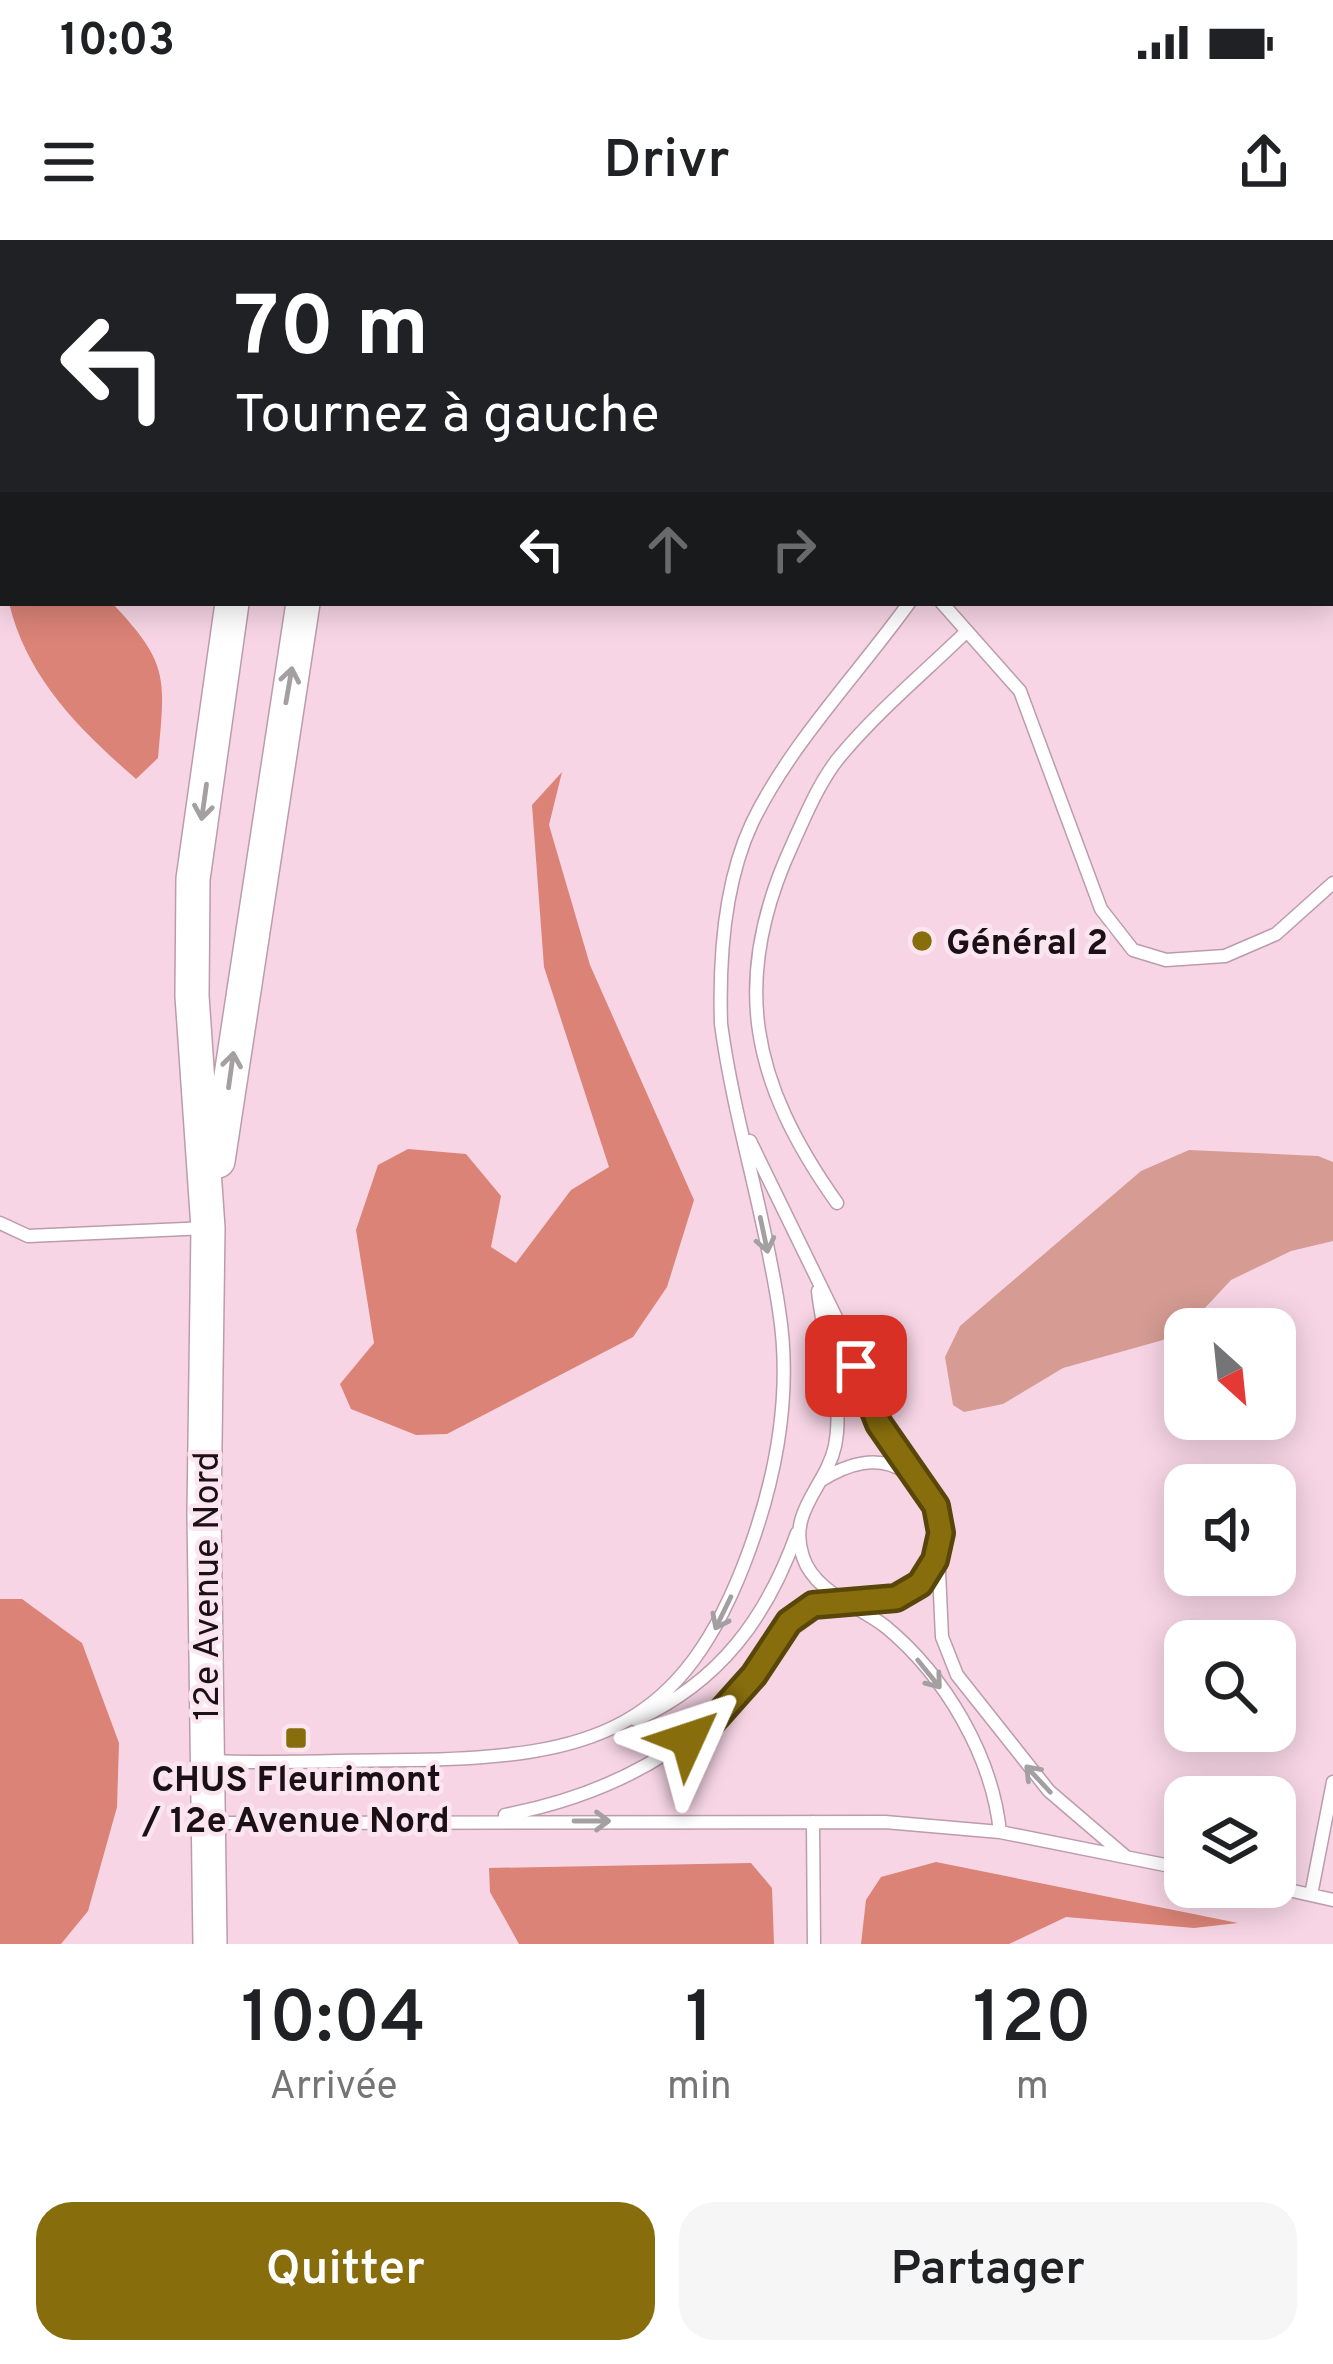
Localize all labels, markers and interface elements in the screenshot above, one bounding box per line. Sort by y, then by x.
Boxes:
text: 10:03 [60,14,175,71]
text: Drivr [603,128,730,197]
icon: menu [36,129,102,195]
icon: share [1231,129,1297,195]
text: 70 m [234,279,429,385]
icon: left [36,288,192,444]
text: Tournez à gauche [234,383,660,452]
icon: left [509,516,575,582]
icon: ahead [635,516,701,582]
icon: right [761,516,827,582]
one-way arrow [278,666,301,705]
one-way arrow [192,782,215,821]
place label: Général 2 [946,922,1108,968]
marker: Général 2 [909,928,935,954]
one-way arrow [220,1052,243,1091]
one-way arrow [754,1214,776,1253]
north arrow [1164,1308,1296,1440]
map controls [1164,1308,1296,1908]
pin [805,1315,907,1417]
icon: arrive [823,1333,889,1399]
street label: 12e Avenue Nord [186,1451,232,1721]
button: sound [1164,1464,1296,1596]
one-way arrow [711,1594,733,1630]
button: search [1164,1620,1296,1752]
one-way arrow [915,1658,942,1689]
position arrow [625,1676,751,1802]
marker: CHUS Fleurimont / 12e Avenue Nord [283,1725,309,1751]
place label: CHUS Fleurimont / 12e Avenue Nord [141,1759,450,1846]
one-way arrow [1025,1764,1053,1794]
button: layers [1164,1776,1296,1908]
one-way arrow [572,1810,611,1832]
text: 10:04 [241,1976,426,2068]
text: 1 [685,1976,713,2068]
text: 120 [973,1976,1092,2068]
text: Arrivée [269,2064,397,2113]
text: min [667,2064,732,2113]
text: m [1016,2064,1049,2113]
button: Quitter [36,2202,655,2340]
button: Partager [679,2202,1297,2340]

